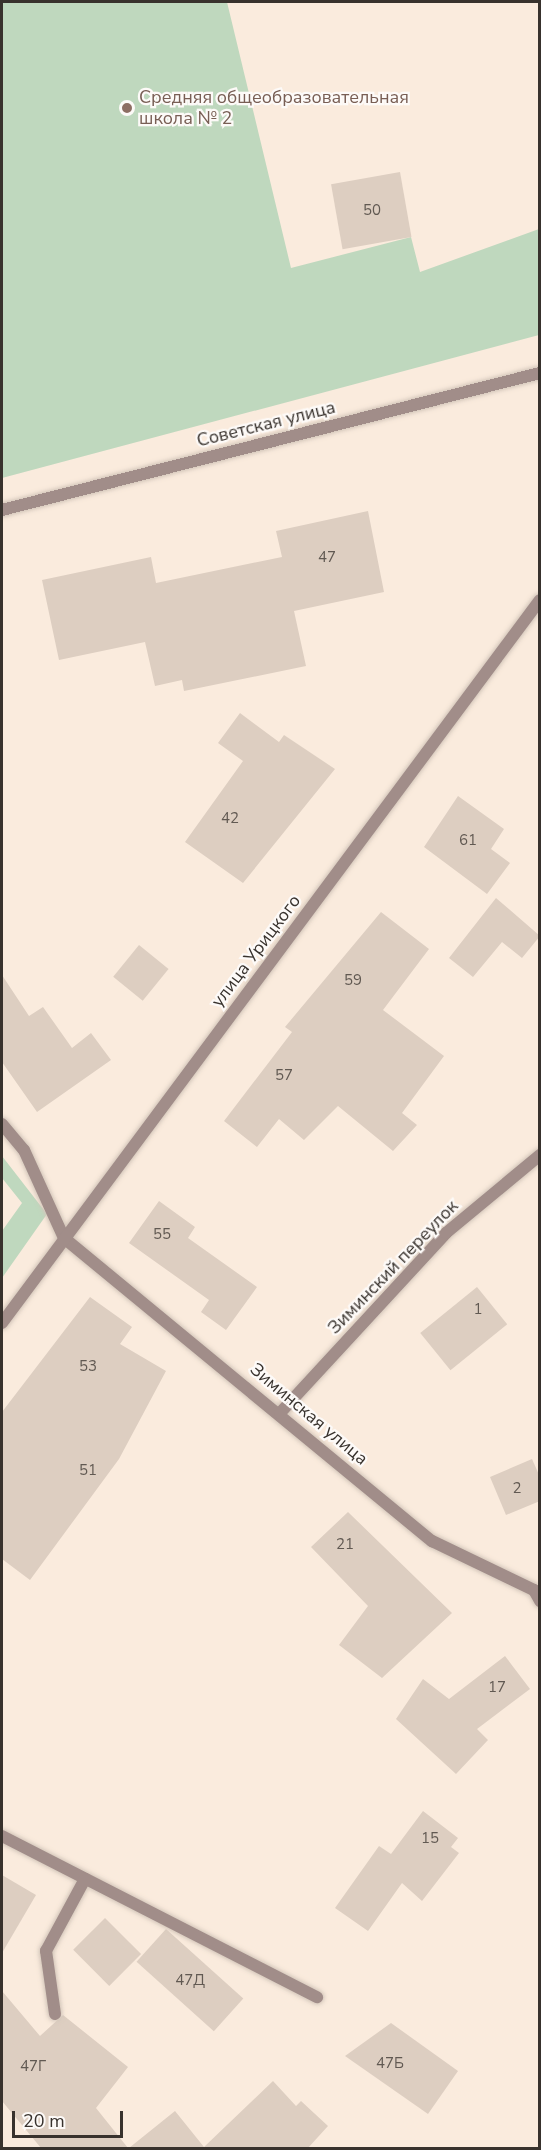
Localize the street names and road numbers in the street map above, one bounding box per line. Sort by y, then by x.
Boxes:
street label: Советская улица [195,396,337,452]
street label: улица Урицкого [207,891,305,1011]
street label: Зиминский переулок [323,1195,463,1339]
street label: Зиминская улица [246,1358,372,1470]

